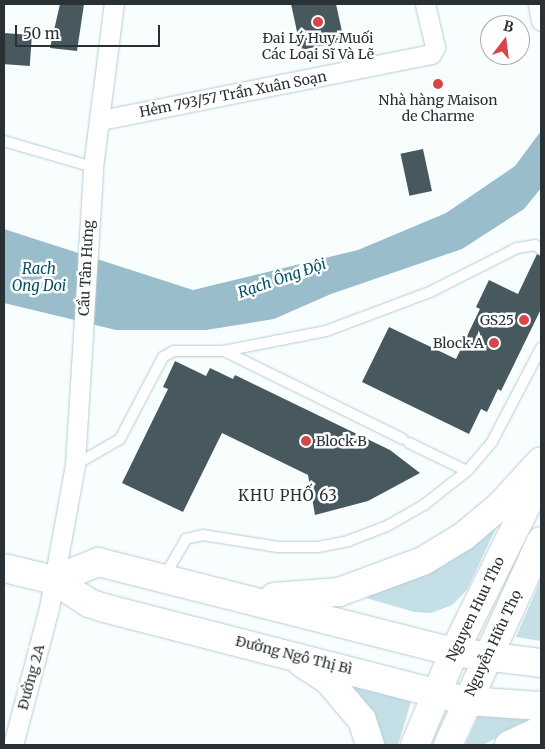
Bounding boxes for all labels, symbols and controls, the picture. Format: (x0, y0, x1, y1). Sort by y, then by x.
scale bar (18, 15, 162, 47)
north arrow (480, 15, 530, 65)
marker: Đại Lý Huy Muối Các Loại Sĩ Và Lẽ (312, 16, 324, 28)
text: B (502, 17, 516, 36)
text: 50 m (23, 24, 60, 43)
place label: Đại Lý Huy Muối Các Loại Sĩ Và Lẽ (262, 30, 374, 62)
street label: Hẻm 793/57 Trần Xuân Soạn (138, 68, 328, 120)
marker: Nhà hàng Maison de Charme (432, 78, 444, 90)
place label: Nhà hàng Maison de Charme (379, 92, 497, 124)
street label: Cầu Tân Hưng (75, 219, 97, 317)
water label: Rạch Ông Đội (236, 255, 328, 301)
water label: Rach Ong Doi (12, 259, 66, 294)
place label: GS25 (480, 312, 514, 328)
marker: GS25 (518, 314, 530, 326)
place label: Block A (433, 335, 484, 351)
marker: Block A (488, 337, 500, 349)
place label: Block B (316, 433, 367, 449)
marker: Block B (300, 435, 312, 447)
district label: KHU PHỐ 63 (237, 487, 339, 505)
street label: Nguyen Huu Tho (442, 554, 508, 664)
street label: Nguyễn Hữu Thọ (461, 587, 525, 699)
street label: Đường Ngô Thị Bì (234, 632, 354, 678)
street label: Đường 2A (14, 642, 48, 712)

